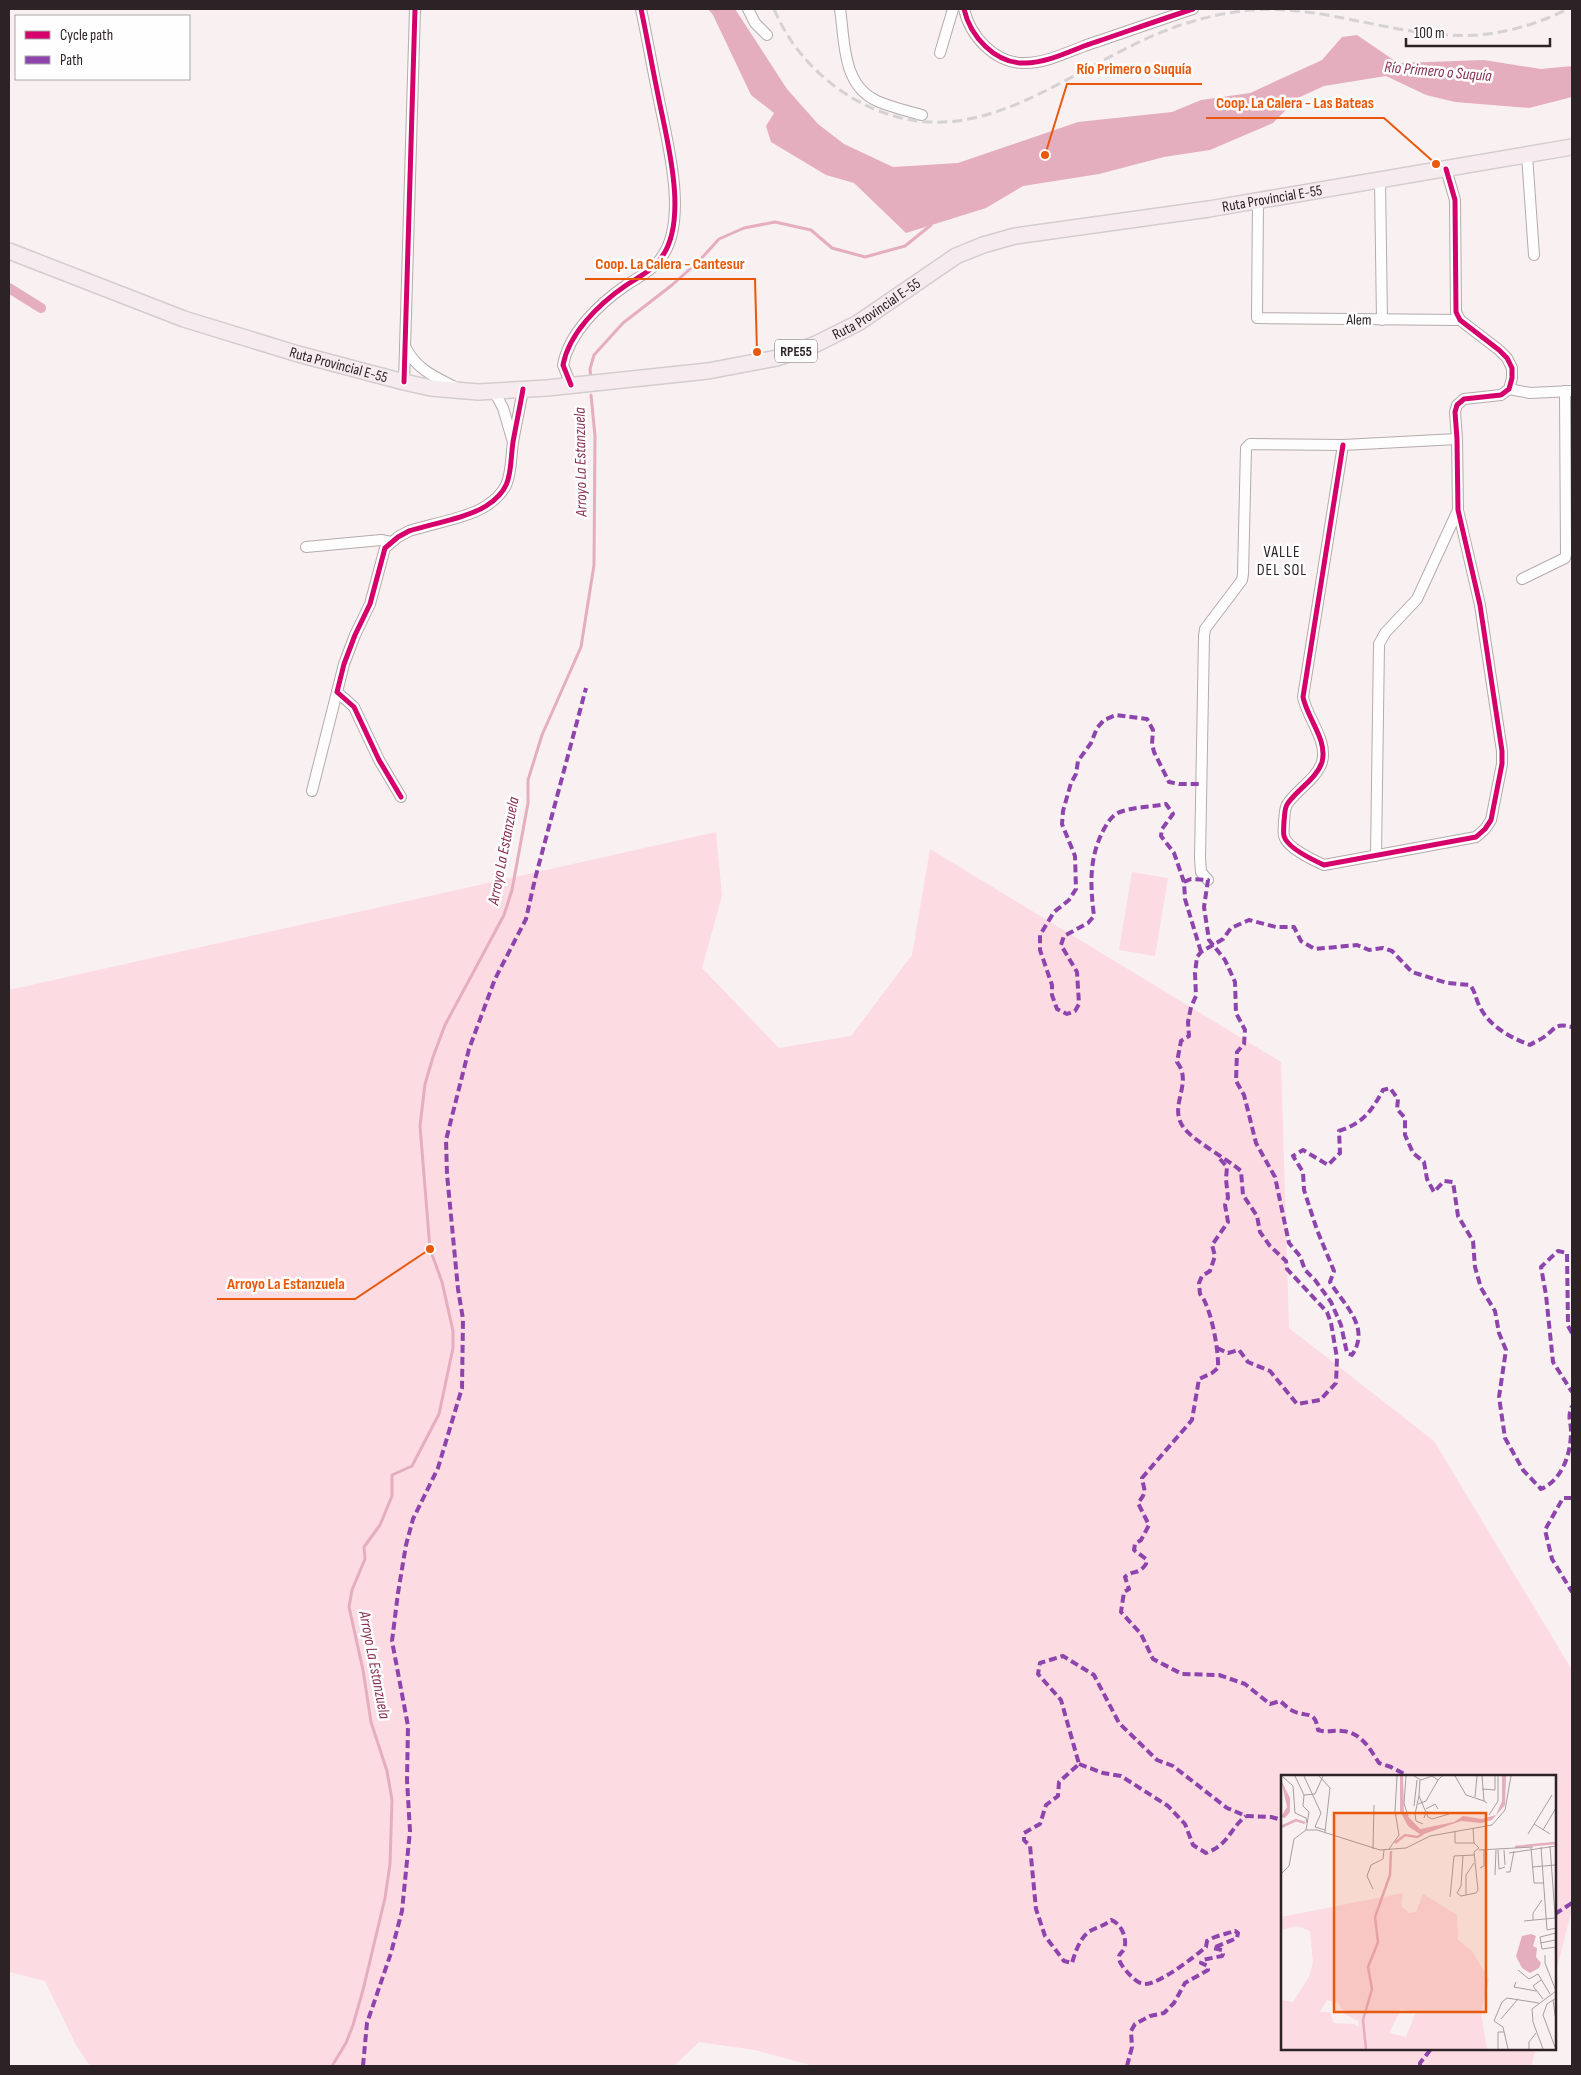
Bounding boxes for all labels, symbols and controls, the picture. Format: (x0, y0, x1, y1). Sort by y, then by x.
legend (15, 15, 190, 80)
scale bar (1406, 15, 1550, 47)
text: 100 m (1414, 24, 1445, 43)
text: Cycle path (60, 26, 113, 45)
text: Path (60, 51, 83, 70)
callout: Río Primero o Suquía (1067, 53, 1202, 84)
water label: Río Primero o Suquía (1384, 58, 1493, 86)
text: Río Primero o Suquía (1076, 60, 1192, 79)
callout: Coop. La Calera - Las Bateas (1206, 87, 1384, 118)
text: Coop. La Calera - Las Bateas (1216, 94, 1374, 113)
street label: Ruta Provincial E-55 (1221, 180, 1323, 216)
callout: Coop. La Calera - Cantesur (585, 248, 755, 279)
text: Coop. La Calera - Cantesur (595, 255, 745, 274)
street label: Ruta Provincial E-55 (829, 274, 924, 344)
street label: Alem (1345, 310, 1372, 330)
road number: RPE55 (775, 340, 817, 362)
street label: Ruta Provincial E-55 (287, 342, 390, 387)
water label: Arroyo La Estanzuela (571, 407, 591, 518)
district label: VALLE DEL SOL (1257, 543, 1307, 580)
water label: Arroyo La Estanzuela (484, 795, 524, 907)
callout: Arroyo La Estanzuela (217, 1268, 355, 1299)
text: Arroyo La Estanzuela (226, 1275, 345, 1294)
water label: Arroyo La Estanzuela (354, 1609, 394, 1721)
inset map (1281, 1775, 1556, 2050)

